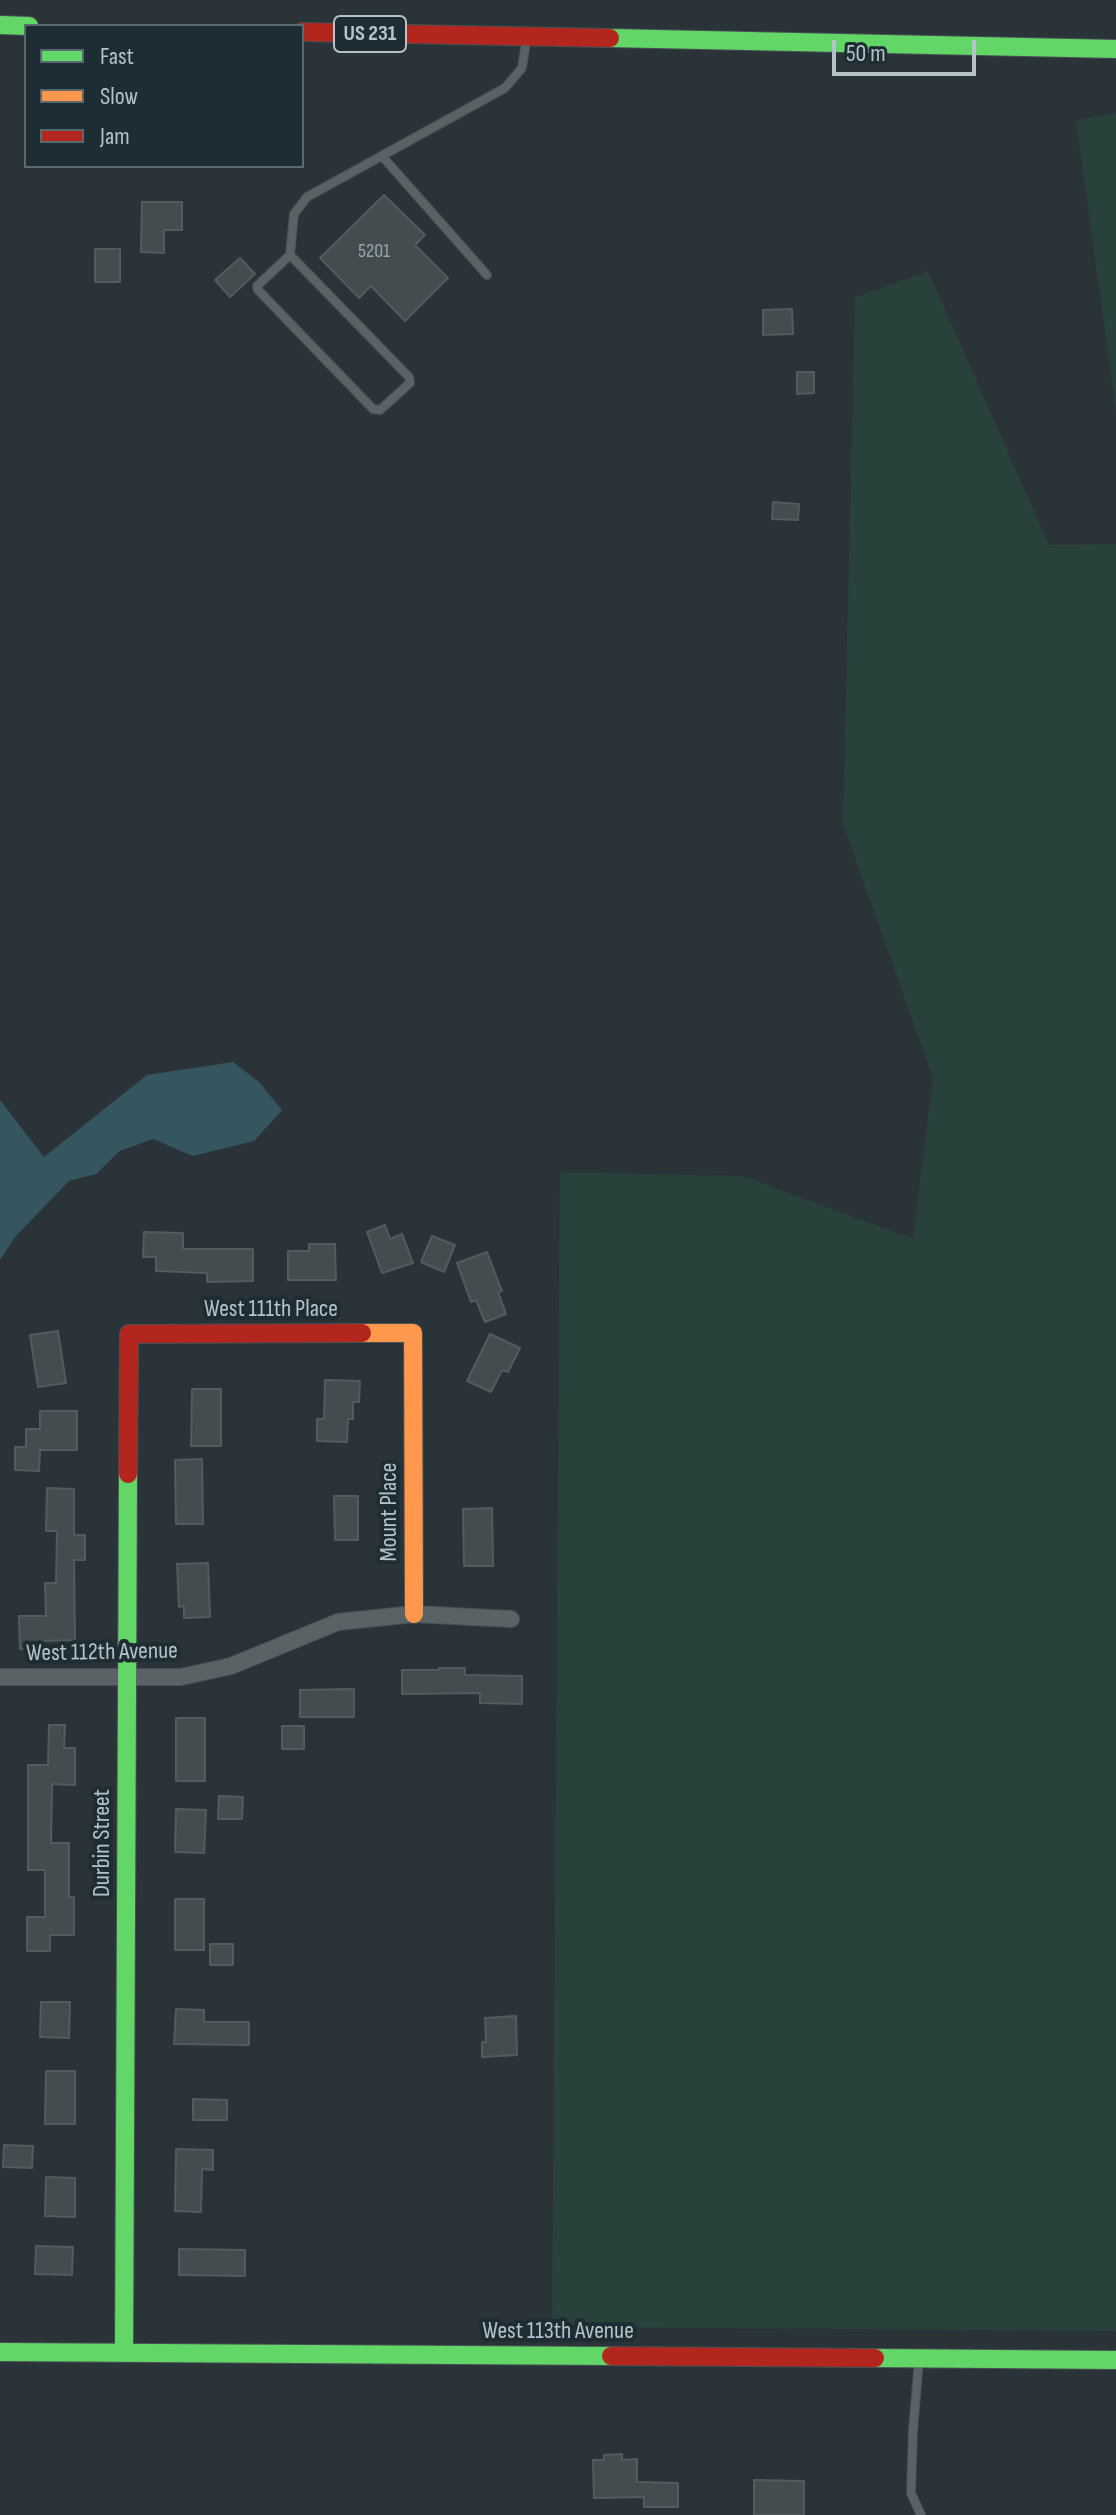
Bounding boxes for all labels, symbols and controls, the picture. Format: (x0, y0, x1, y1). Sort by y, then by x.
road number: US 231 (334, 16, 406, 52)
legend (24, 24, 304, 168)
scale bar (836, 24, 980, 74)
text: 50 m (846, 39, 886, 68)
text: Fast (100, 42, 134, 71)
text: Slow (100, 82, 138, 111)
text: Jam (100, 122, 130, 151)
house number: 5201 (358, 240, 390, 264)
street label: West 111th Place (204, 1296, 338, 1324)
street label: Mount Place (376, 1463, 404, 1561)
street label: West 112th Avenue (26, 1637, 178, 1669)
street label: Durbin Street (89, 1789, 117, 1897)
street label: West 113th Avenue (482, 2318, 634, 2346)

